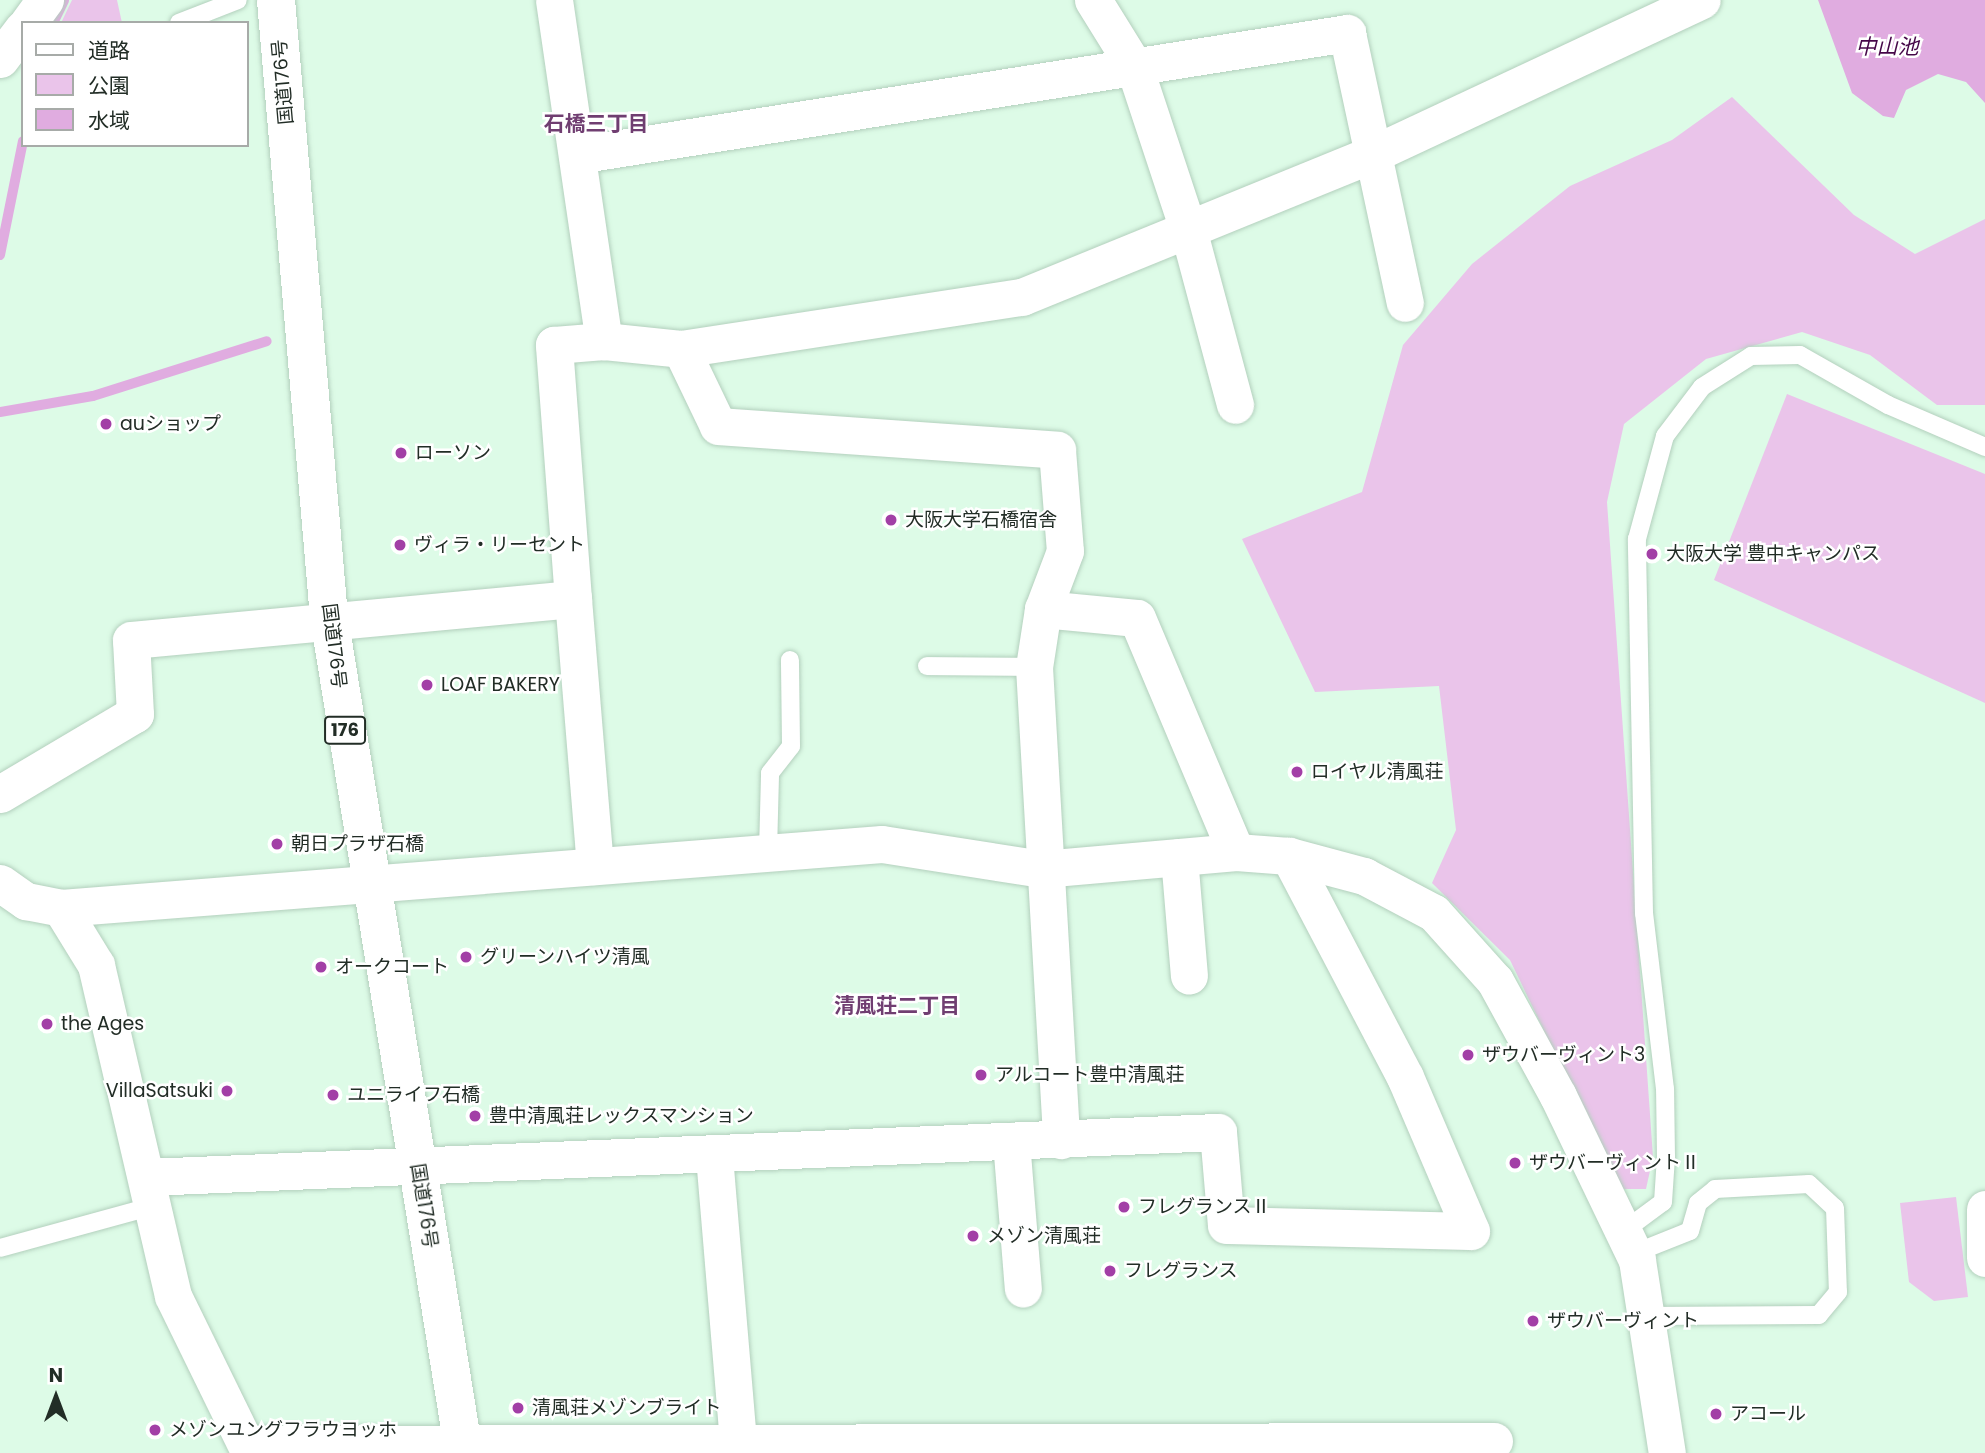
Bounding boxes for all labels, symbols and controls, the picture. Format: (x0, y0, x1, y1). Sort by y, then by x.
legend (21, 21, 248, 147)
water label: 中山池 (1856, 34, 1918, 60)
text: 道路 (88, 36, 130, 65)
street label: 国道176号 (268, 38, 298, 126)
text: 公園 (88, 71, 130, 100)
text: 水域 (88, 106, 130, 135)
district label: 石橋三丁目 (544, 111, 648, 137)
place label: auショップ (120, 413, 221, 435)
marker: auショップ (98, 416, 114, 432)
place label: ローソン (415, 442, 491, 464)
marker: ローソン (393, 445, 409, 461)
place label: 大阪大学石橋宿舎 (905, 509, 1057, 531)
marker: 大阪大学石橋宿舎 (883, 512, 899, 528)
place label: ヴィラ・リーセント (414, 534, 585, 556)
marker: ヴィラ・リーセント (392, 537, 408, 553)
place label: 大阪大学 豊中キャンパス (1666, 543, 1880, 565)
marker: 大阪大学 豊中キャンパス (1644, 546, 1660, 562)
street label: 国道176号 (317, 602, 351, 690)
place label: LOAF BAKERY (441, 674, 560, 696)
marker: LOAF BAKERY (419, 677, 435, 693)
road number: 176 (324, 716, 366, 744)
place label: ロイヤル清風荘 (1311, 761, 1444, 783)
marker: ロイヤル清風荘 (1289, 764, 1305, 780)
place label: 朝日プラザ石橋 (291, 833, 424, 855)
marker: 朝日プラザ石橋 (269, 836, 285, 852)
place label: グリーンハイツ清風 (480, 946, 651, 968)
marker: グリーンハイツ清風 (458, 949, 474, 965)
place label: オークコート (335, 956, 449, 978)
marker: オークコート (313, 959, 329, 975)
district label: 清風荘二丁目 (834, 993, 960, 1019)
place label: the Ages (61, 1013, 144, 1035)
marker: the Ages (39, 1016, 55, 1032)
place label: ザウバーヴィント3 (1482, 1044, 1645, 1066)
marker: ザウバーヴィント3 (1460, 1047, 1476, 1063)
place label: アルコート豊中清風荘 (995, 1064, 1185, 1086)
marker: アルコート豊中清風荘 (973, 1067, 989, 1083)
place label: VillaSatsuki (106, 1080, 213, 1102)
marker: VillaSatsuki (219, 1083, 235, 1099)
place label: ユニライフ石橋 (347, 1084, 480, 1106)
marker: ユニライフ石橋 (325, 1087, 341, 1103)
place label: 豊中清風荘レックスマンション (489, 1105, 755, 1127)
marker: 豊中清風荘レックスマンション (467, 1108, 483, 1124)
place label: ザウバーヴィントⅡ (1529, 1152, 1700, 1174)
marker: ザウバーヴィントⅡ (1507, 1155, 1523, 1171)
street label: 国道176号 (406, 1162, 442, 1250)
place label: フレグランスⅡ (1138, 1196, 1271, 1218)
marker: フレグランスⅡ (1116, 1199, 1132, 1215)
place label: メゾン清風荘 (987, 1225, 1101, 1247)
marker: メゾン清風荘 (965, 1228, 981, 1244)
place label: フレグランス (1124, 1260, 1238, 1282)
marker: フレグランス (1102, 1263, 1118, 1279)
place label: ザウバーヴィント (1547, 1310, 1699, 1332)
marker: ザウバーヴィント (1525, 1313, 1541, 1329)
north arrow (21, 1362, 91, 1432)
text: N (49, 1362, 63, 1389)
place label: 清風荘メゾンブライト (532, 1397, 722, 1419)
marker: 清風荘メゾンブライト (510, 1400, 526, 1416)
place label: アコール (1730, 1403, 1806, 1425)
marker: アコール (1708, 1406, 1724, 1422)
place label: メゾンユングフラウヨッホ (169, 1419, 397, 1441)
marker: メゾンユングフラウヨッホ (147, 1422, 163, 1438)

